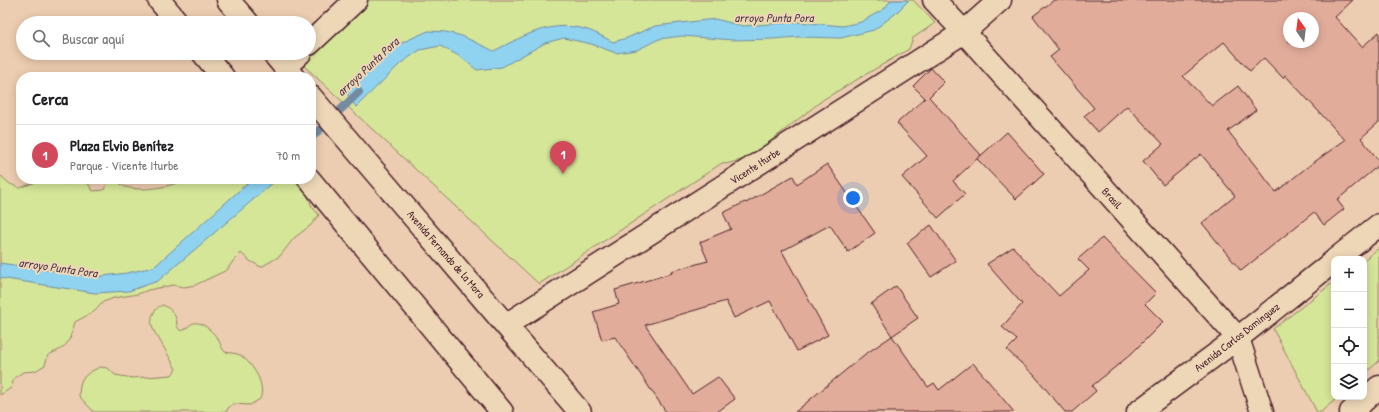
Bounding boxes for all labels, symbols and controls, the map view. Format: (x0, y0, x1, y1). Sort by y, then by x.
water label: arroyo Punta Pora (735, 9, 815, 26)
north arrow (1283, 12, 1319, 48)
search box (16, 16, 316, 60)
icon: search (30, 27, 52, 49)
text: Buscar aquí (62, 28, 125, 49)
water label: arroyo Punta Pora (333, 33, 403, 100)
text: Cerca (32, 87, 68, 110)
text: Plaza Elvio Benítez (70, 135, 174, 156)
pin: 1 (550, 141, 576, 174)
street label: Vicente Iturbe (727, 144, 783, 187)
text: 1 (43, 146, 47, 164)
text: 70 m (276, 146, 300, 164)
text: Parque · Vicente Iturbe (70, 156, 179, 174)
street label: Brasil (1099, 184, 1125, 212)
your location (843, 188, 863, 208)
street label: Avenida Fernando de la Mora (404, 207, 488, 301)
water label: arroyo Punta Pora (18, 254, 100, 282)
map controls (1331, 256, 1367, 400)
button: + (1331, 256, 1367, 292)
button: − (1331, 292, 1367, 328)
street label: Avenida Carlos Dominguez (1192, 299, 1283, 375)
button: locate (1331, 328, 1367, 364)
button: layers (1331, 364, 1367, 400)

